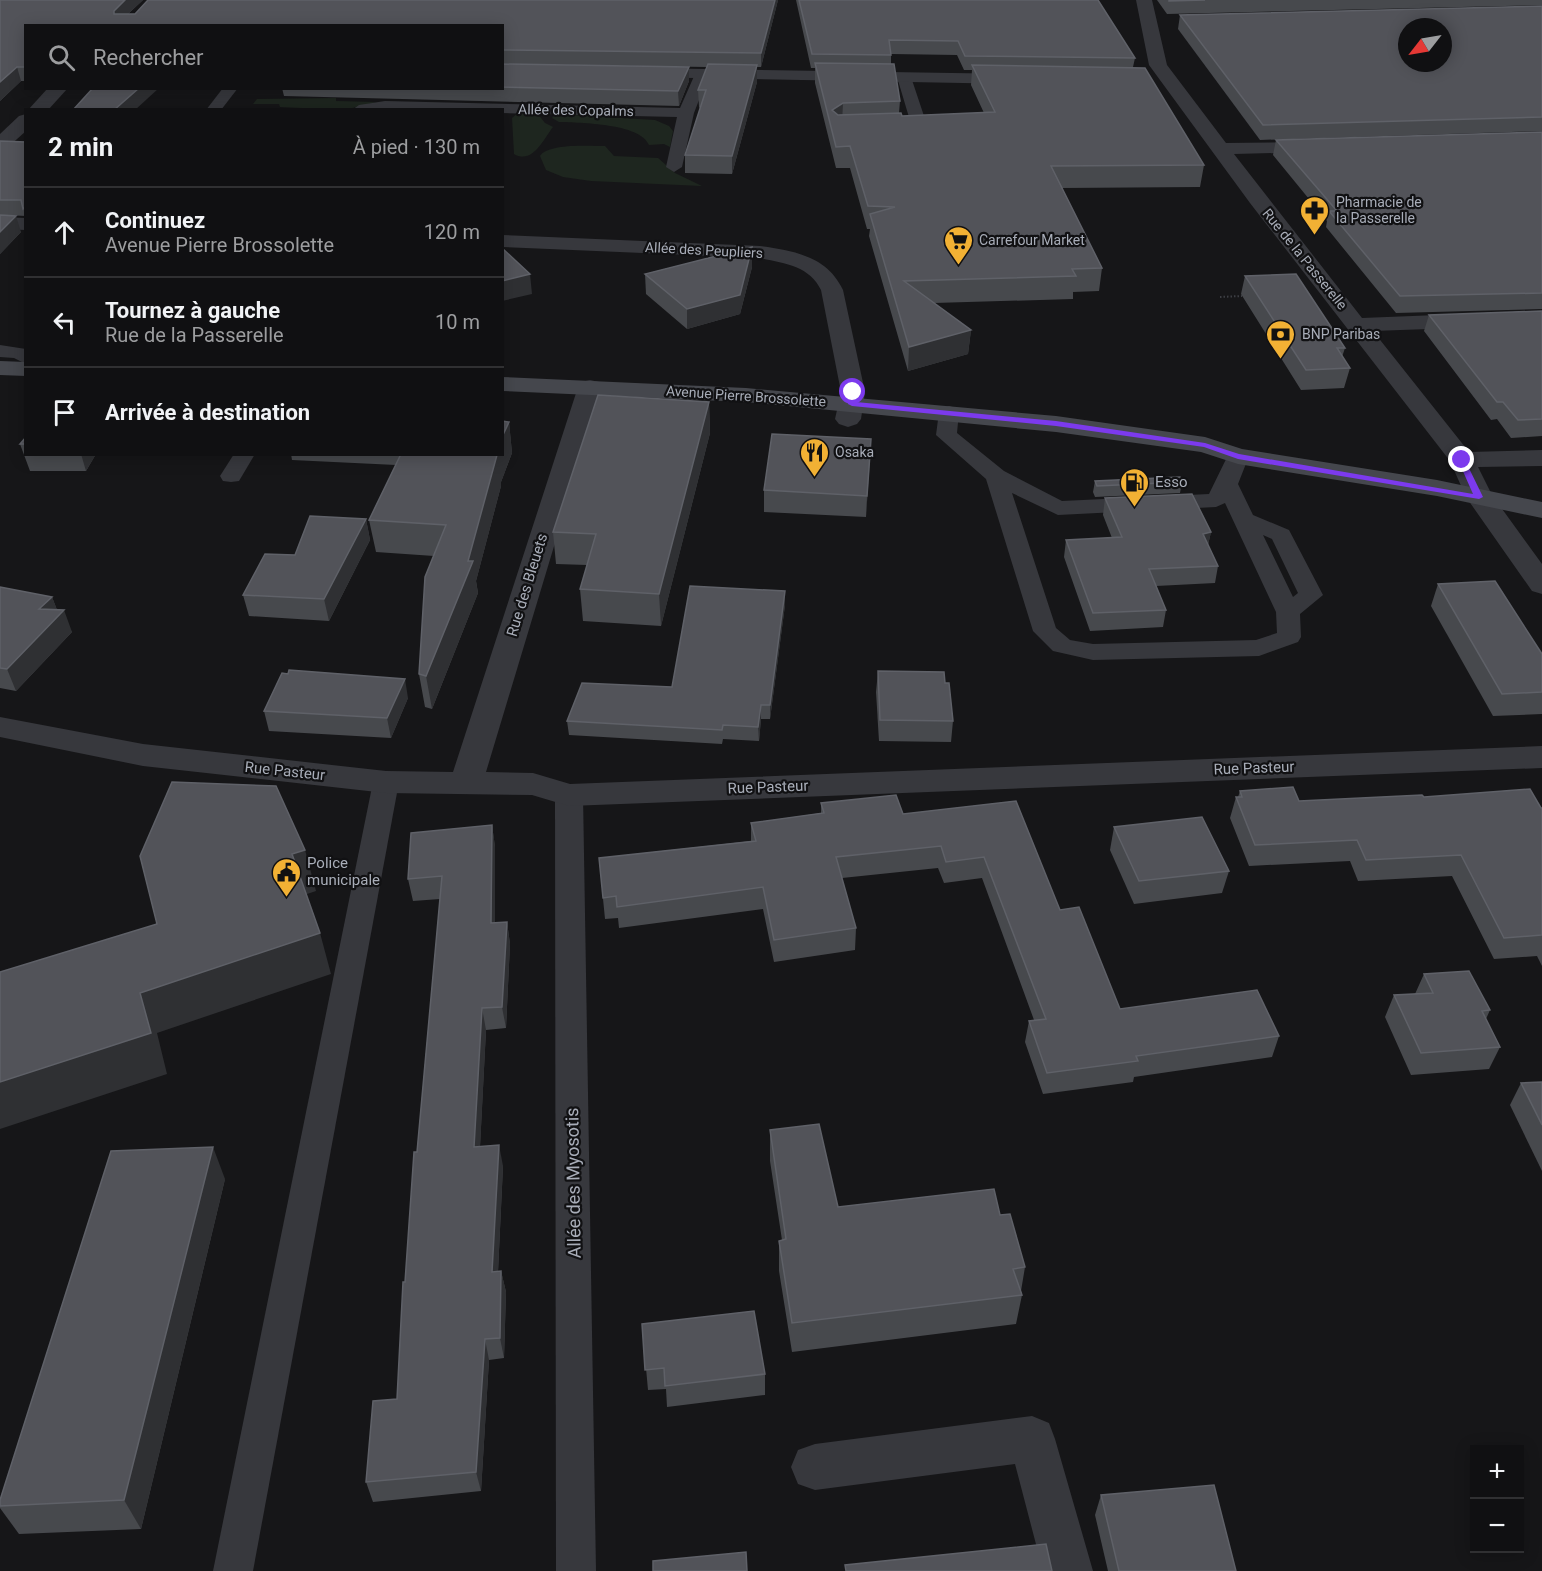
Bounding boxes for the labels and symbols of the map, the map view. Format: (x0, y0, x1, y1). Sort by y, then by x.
north arrow (1398, 18, 1452, 72)
street label: Allée des Copalms (518, 101, 634, 119)
pharmacy icon: Pharmacie de la Passerelle (1299, 194, 1331, 236)
place label: Pharmacie de la Passerelle (1336, 194, 1422, 226)
street label: Rue de la Passerelle (1259, 205, 1351, 313)
supermarket icon: Carrefour Market (942, 224, 974, 266)
place label: Carrefour Market (979, 232, 1085, 248)
street label: Allée des Peupliers (645, 239, 763, 261)
bank icon: BNP Paribas (1265, 318, 1297, 360)
place label: BNP Paribas (1302, 326, 1380, 342)
route start (839, 378, 865, 404)
street label: Avenue Pierre Brossolette (665, 382, 827, 410)
restaurant icon: Osaka (798, 436, 830, 478)
place label: Osaka (835, 444, 874, 460)
route end (1448, 446, 1474, 472)
fuel station icon: Esso (1118, 466, 1150, 508)
place label: Esso (1155, 473, 1188, 491)
street label: Rue des Bleuets (503, 531, 551, 639)
street label: Rue Pasteur (244, 758, 326, 784)
street label: Rue Pasteur (1213, 758, 1295, 778)
street label: Rue Pasteur (727, 777, 809, 797)
place label: Police municipale (307, 854, 380, 889)
public building icon: Police municipale (270, 856, 302, 898)
street label: Allée des Myosotis (561, 1107, 585, 1259)

